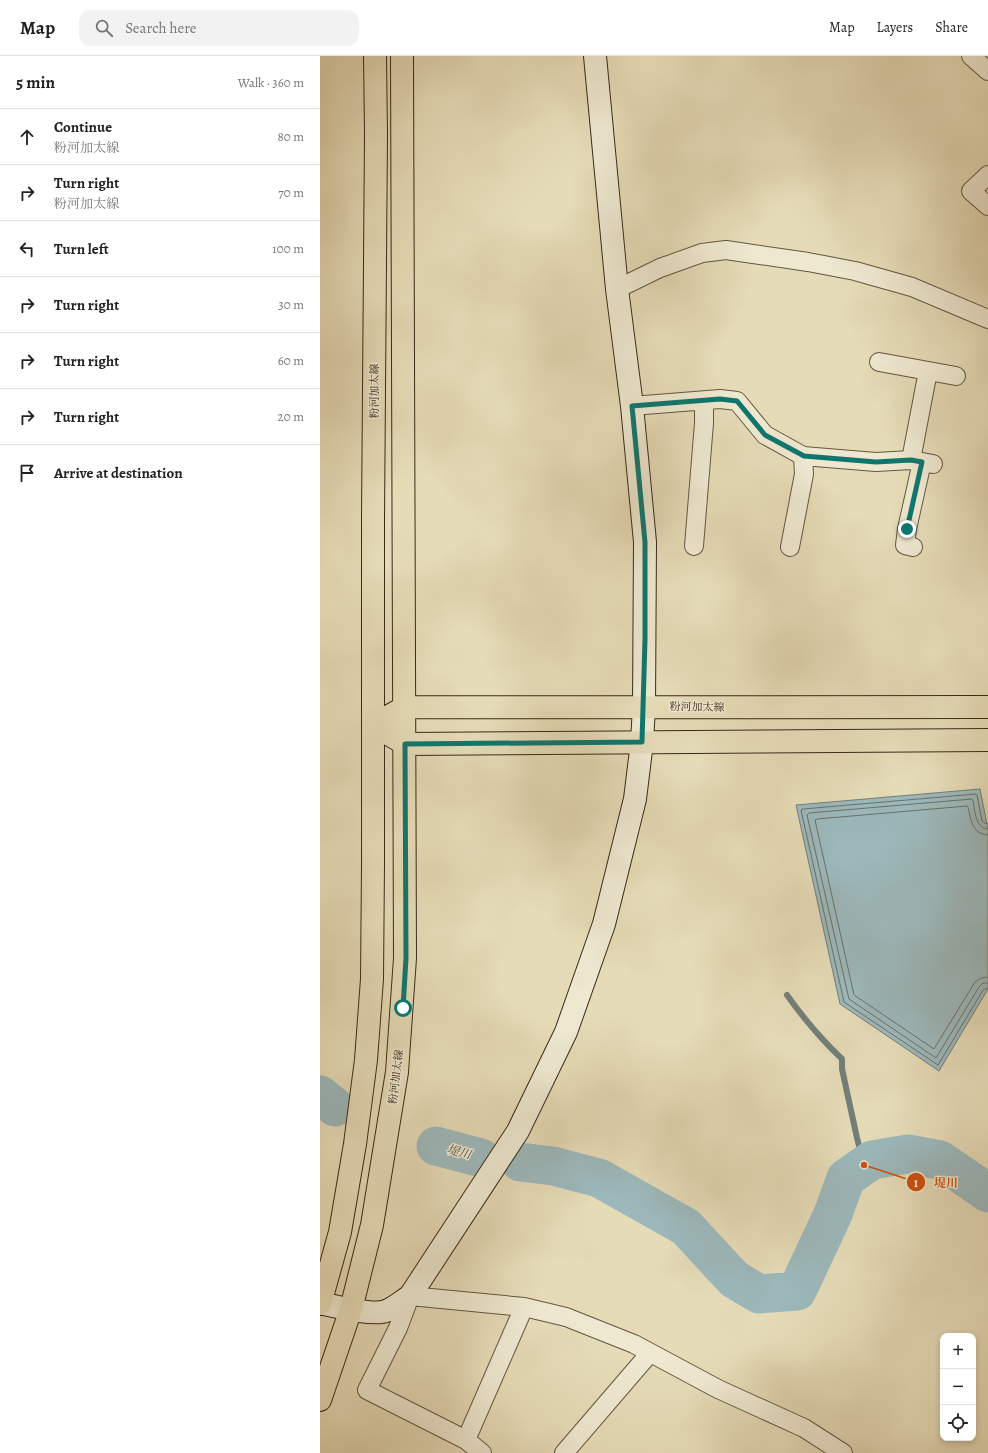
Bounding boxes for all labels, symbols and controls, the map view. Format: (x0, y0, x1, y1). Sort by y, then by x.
search box (79, 10, 359, 46)
text: Map (20, 15, 55, 41)
icon: search (93, 17, 115, 39)
text: Search here (125, 18, 197, 38)
text: Map (829, 18, 855, 37)
text: Layers (877, 18, 913, 37)
text: Share (935, 18, 968, 37)
text: 5 min (16, 71, 55, 94)
text: Walk · 360 m (238, 74, 304, 91)
text: Continue (54, 117, 112, 137)
icon: ahead (16, 126, 38, 148)
text: 80 m (277, 128, 304, 145)
text: 粉河加太線 (54, 139, 119, 156)
text: Turn right (54, 173, 119, 193)
icon: right (16, 182, 38, 204)
text: 70 m (278, 184, 304, 201)
text: 粉河加太線 (54, 195, 119, 212)
icon: left (16, 238, 38, 260)
text: Turn left (54, 239, 109, 259)
text: 100 m (272, 240, 304, 257)
icon: right (16, 294, 38, 316)
text: Turn right (54, 295, 119, 315)
text: 30 m (278, 296, 304, 313)
icon: right (16, 350, 38, 372)
text: Turn right (54, 351, 119, 371)
text: 60 m (278, 352, 304, 369)
street label: 粉河加太線 (367, 364, 382, 419)
icon: right (16, 406, 38, 428)
text: Turn right (54, 407, 119, 427)
text: 20 m (278, 408, 304, 425)
icon: arrive (16, 462, 38, 484)
text: Arrive at destination (54, 463, 183, 483)
route end (898, 520, 916, 538)
street label: 粉河加太線 (669, 699, 725, 715)
route start (394, 999, 412, 1017)
street label: 粉河加太線 (385, 1049, 407, 1105)
water label: 堤川 (445, 1141, 475, 1163)
callout: 堤川 (906, 1170, 966, 1194)
text: 1 (914, 1175, 919, 1191)
text: 堤川 (934, 1175, 958, 1191)
map controls (940, 1333, 976, 1441)
button: + (940, 1333, 976, 1369)
button: − (940, 1369, 976, 1405)
button: locate (940, 1405, 976, 1441)

